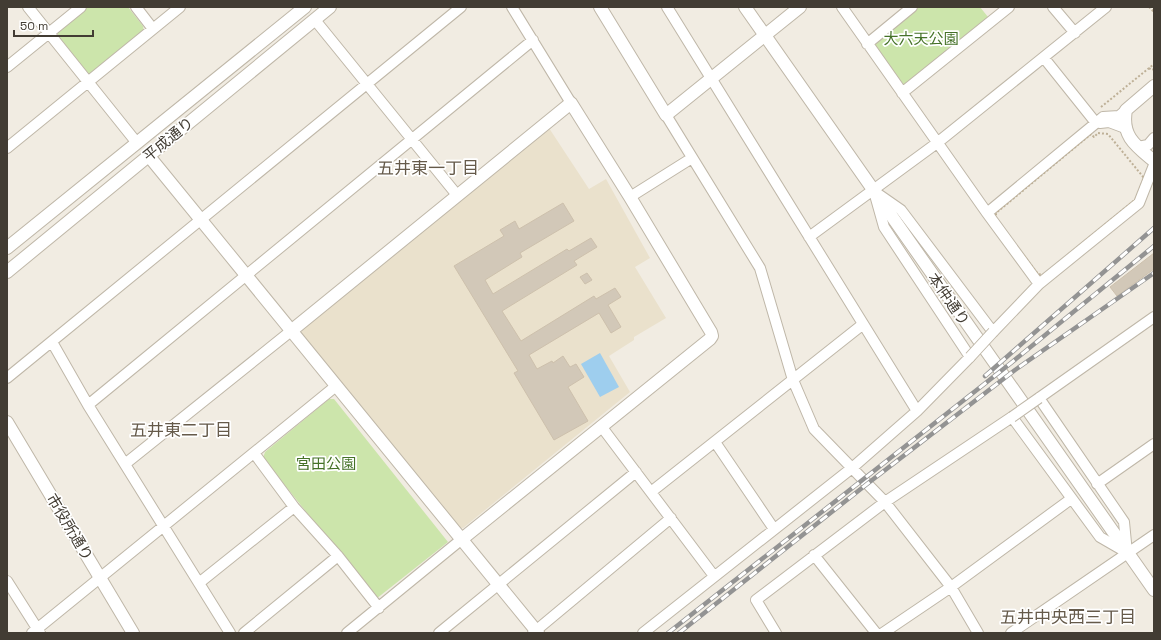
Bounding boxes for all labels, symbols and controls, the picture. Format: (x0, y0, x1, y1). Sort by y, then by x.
scale bar (14, 12, 93, 38)
text: 50 m (20, 18, 48, 34)
park label: 大六天公園 (883, 29, 959, 48)
street label: 平成通り (139, 113, 197, 165)
district label: 五井東一丁目 (377, 157, 479, 179)
street label: 本仲通り (924, 269, 974, 329)
district label: 五井東二丁目 (130, 419, 232, 441)
park label: 宮田公園 (296, 454, 356, 473)
street label: 市役所通り (43, 490, 97, 564)
district label: 五井中央西三丁目 (1000, 606, 1136, 628)

